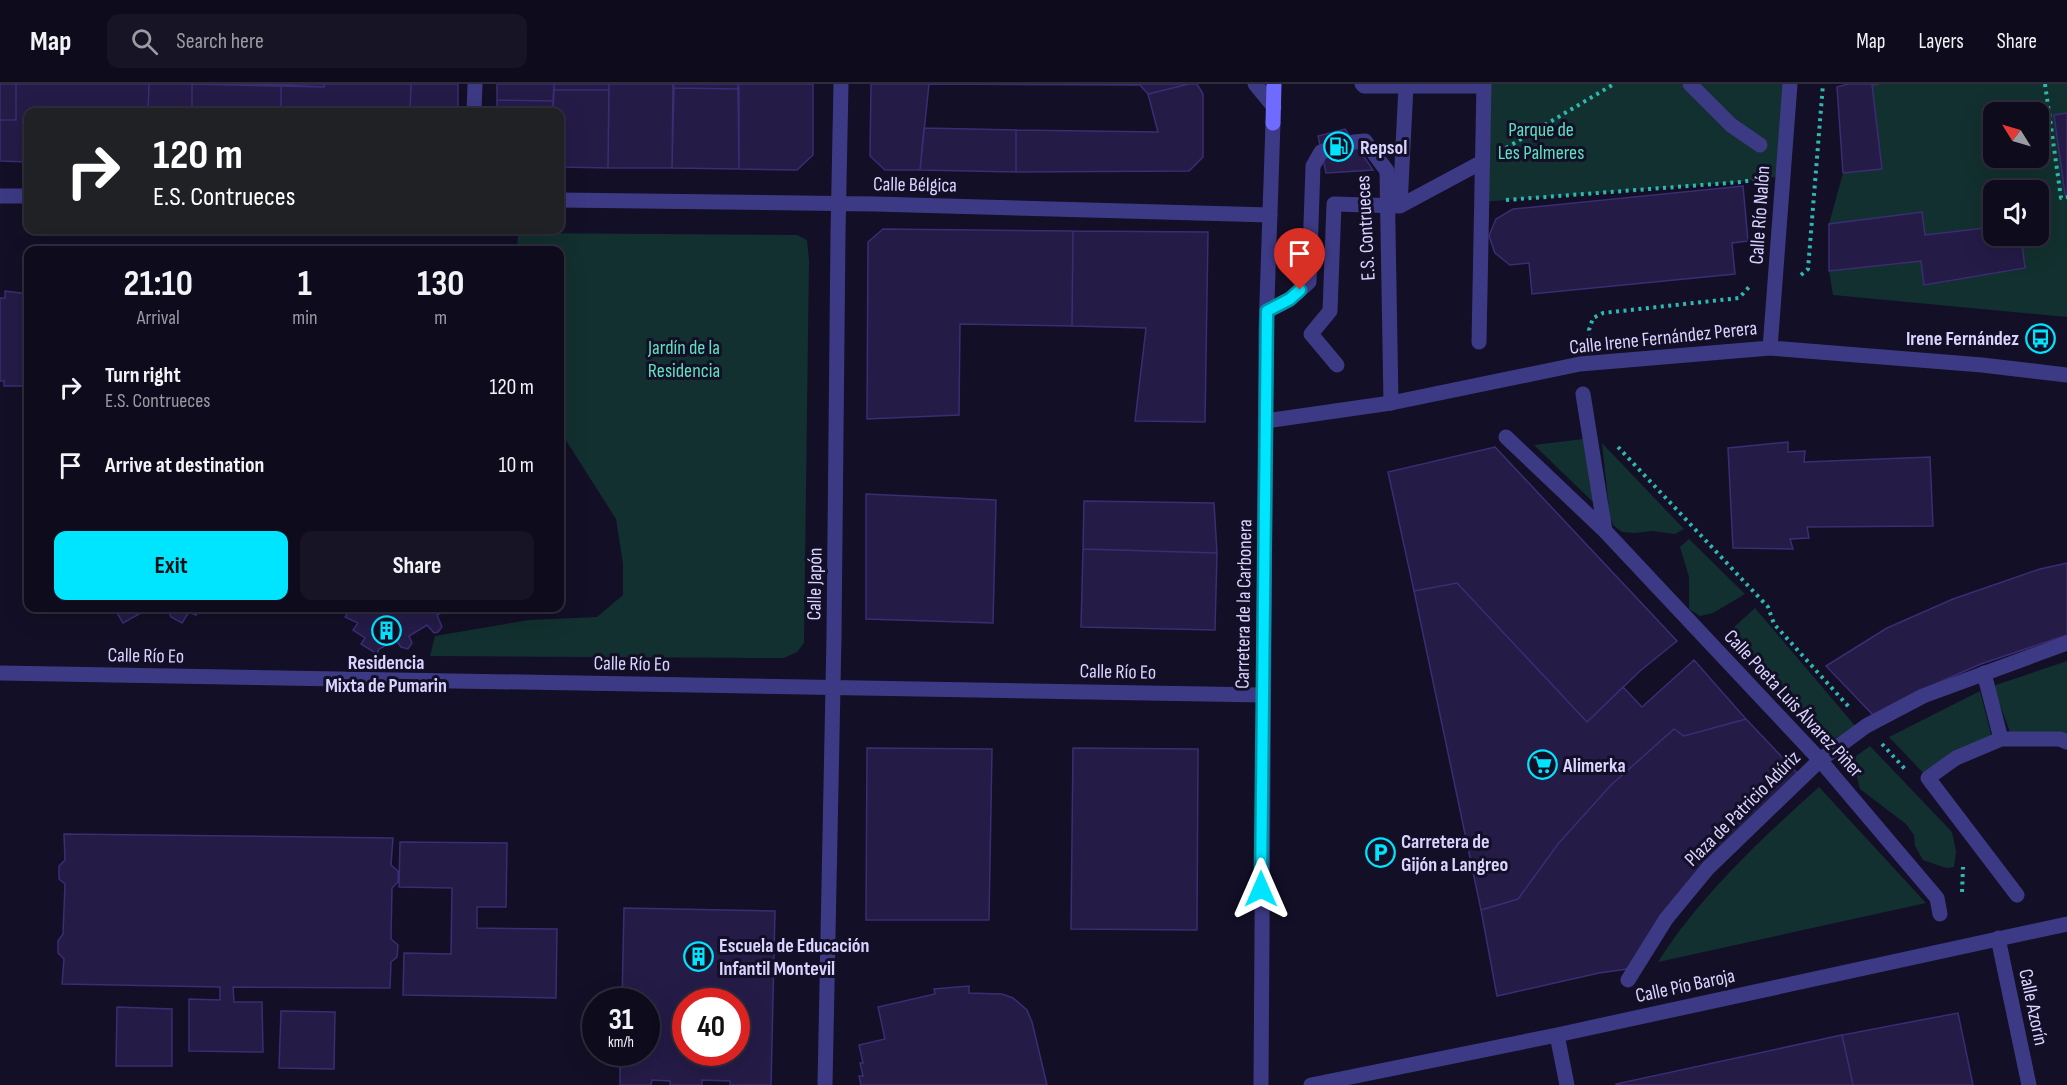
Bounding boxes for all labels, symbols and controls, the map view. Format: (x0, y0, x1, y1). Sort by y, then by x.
search box (107, 14, 527, 68)
text: Map (30, 25, 71, 58)
icon: search (128, 25, 161, 58)
text: Search here (176, 28, 264, 55)
text: Map (1856, 29, 1885, 54)
text: Layers (1918, 29, 1964, 54)
text: Share (1997, 29, 2037, 54)
north arrow (1983, 102, 2049, 168)
map controls (1983, 102, 2049, 246)
park label: Parque de Les Palmeres (1498, 118, 1584, 165)
text: 120 m (153, 130, 243, 181)
fuel station icon: Repsol (1323, 131, 1355, 163)
icon: right (54, 132, 132, 210)
place label: Repsol (1360, 136, 1407, 160)
street label: Calle Río Nalón (1745, 165, 1775, 265)
street label: Calle Bélgica (873, 172, 957, 198)
street label: E.S. Contrueces (1351, 175, 1381, 281)
button: sound (1983, 180, 2049, 246)
text: E.S. Contrueces (153, 181, 295, 213)
pin (1274, 228, 1325, 290)
icon: arrive (1283, 237, 1316, 270)
text: 21:10 (124, 263, 193, 306)
text: 1 (298, 263, 312, 306)
text: 130 (417, 263, 464, 306)
text: Arrival (137, 306, 180, 330)
text: min (292, 306, 317, 330)
text: m (434, 306, 447, 330)
street label: Calle Irene Fernández Perera (1568, 316, 1758, 360)
bus stop icon: Irene Fernández (2024, 322, 2056, 354)
place label: Irene Fernández (1906, 327, 2019, 351)
park label: Jardín de la Residencia (647, 336, 720, 383)
text: Turn right (105, 362, 181, 389)
icon: right (54, 371, 87, 404)
text: 120 m (490, 374, 534, 401)
text: E.S. Contrueces (105, 389, 210, 413)
icon: arrive (54, 449, 87, 482)
text: Arrive at destination (105, 452, 264, 479)
text: 10 m (499, 452, 534, 479)
street label: Carretera de la Carbonera (1231, 519, 1257, 689)
button: Exit (54, 531, 288, 600)
button: Share (300, 531, 534, 600)
street label: Calle Japón (802, 547, 828, 621)
building icon: Residencia Mixta de Pumarin (370, 615, 402, 647)
street label: Calle Poeta Luis Álvarez Piñer (1719, 625, 1868, 783)
street label: Calle Río Eo (107, 643, 184, 669)
place label: Residencia Mixta de Pumarin (325, 651, 447, 698)
street label: Calle Río Eo (593, 651, 670, 677)
street label: Calle Río Eo (1079, 659, 1156, 685)
street label: Plaza de Patricio Adúriz (1680, 746, 1806, 872)
supermarket icon: Alimerka (1526, 749, 1558, 781)
place label: Alimerka (1562, 754, 1626, 778)
place label: Carretera de Gijón a Langreo (1401, 830, 1508, 877)
parking icon: Carretera de Gijón a Langreo (1364, 837, 1396, 869)
position arrow (1229, 857, 1293, 921)
place label: Escuela de Educación Infantil Montevil (719, 934, 869, 981)
building icon: Escuela de Educación Infantil Montevil (682, 940, 714, 972)
street label: Calle Pío Baroja (1633, 964, 1737, 1008)
street label: Calle Azorín (2013, 967, 2053, 1048)
speed limit sign: 40 (672, 988, 750, 1066)
text: 31 (608, 1002, 634, 1038)
text: km/h (608, 1033, 634, 1052)

